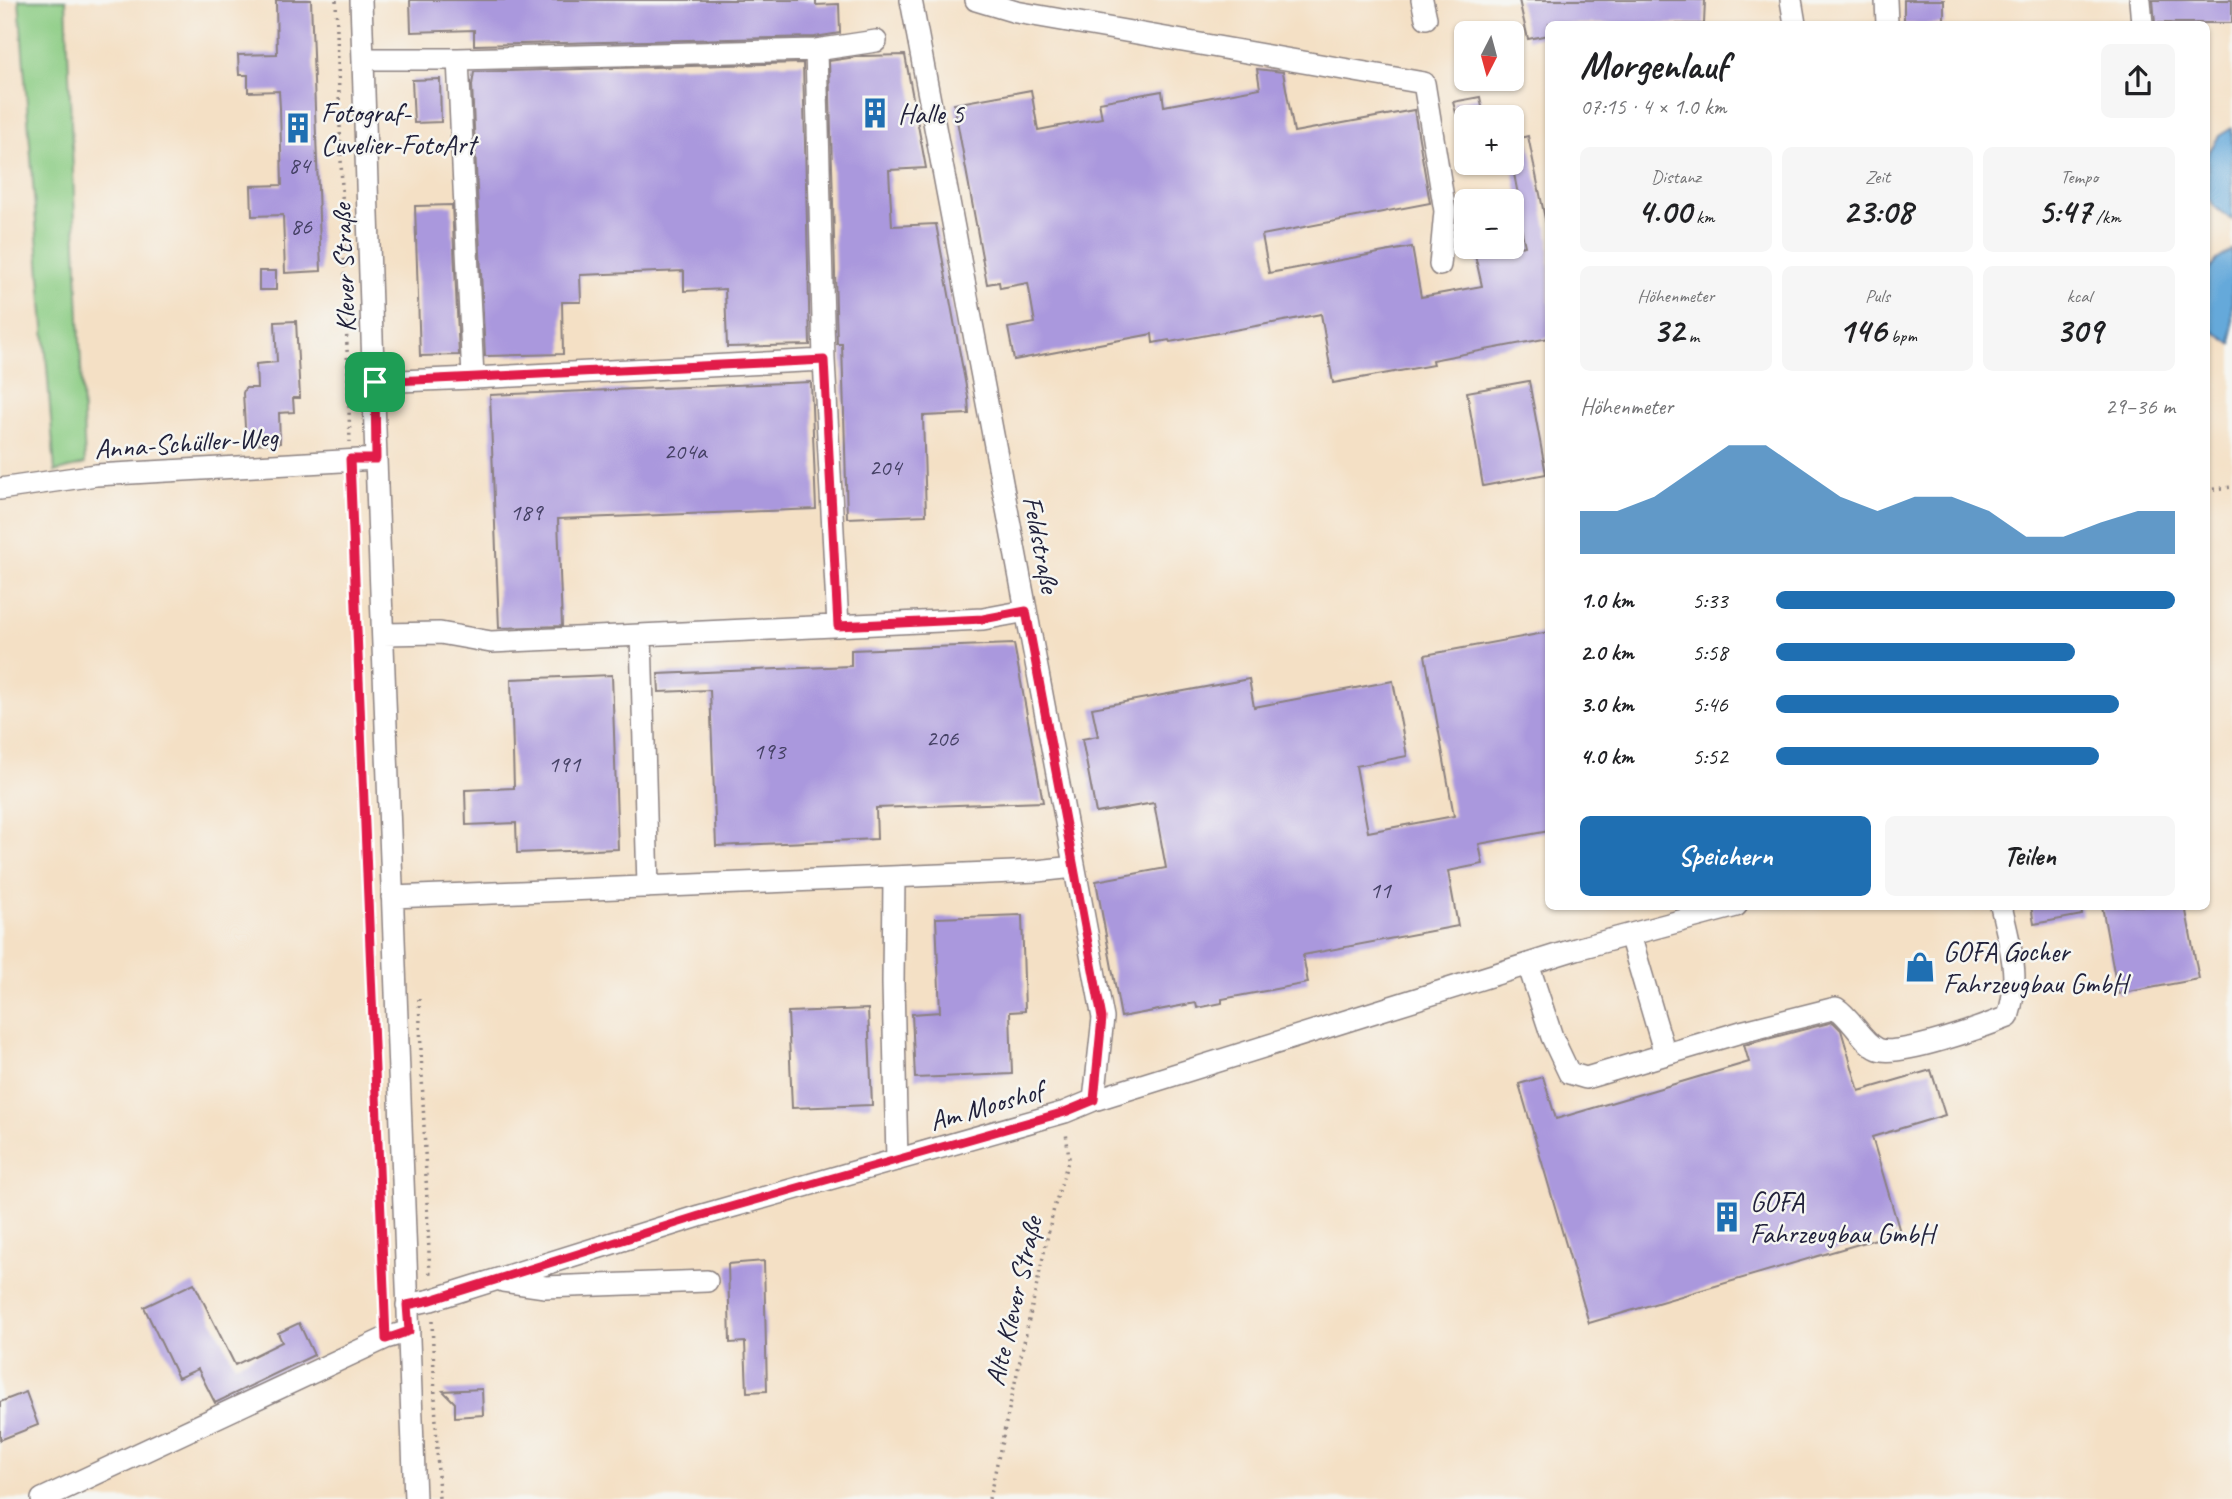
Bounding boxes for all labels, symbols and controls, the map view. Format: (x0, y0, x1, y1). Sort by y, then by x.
north arrow (1454, 21, 1524, 91)
map controls (1454, 21, 1524, 259)
text: Morgenlauf (1580, 42, 1727, 89)
button: share (2101, 44, 2175, 118)
text: 07:15 · 4 × 1.0 km (1580, 92, 1726, 121)
place label: Fotograf- Cuvelier-FotoArt (321, 95, 479, 162)
building icon: Halle 5 (858, 96, 892, 130)
place label: Halle 5 (898, 96, 965, 131)
button: + (1454, 105, 1524, 175)
building icon: Fotograf- Cuvelier-FotoArt (281, 111, 315, 145)
house number: 84 (288, 150, 312, 180)
text: Distanz (1651, 165, 1701, 189)
text: Zeit (1865, 165, 1890, 189)
text: Tempo (2060, 165, 2098, 189)
button: − (1454, 189, 1524, 259)
text: 4.00 (1637, 189, 1691, 234)
text: 23:08 (1843, 189, 1912, 234)
text: 5:47 (2038, 189, 2091, 234)
street label: Klever Straße (324, 201, 363, 333)
text: km (1691, 205, 1715, 229)
text: /km (2091, 205, 2121, 229)
house number: 86 (290, 211, 313, 241)
text: Höhenmeter (1637, 284, 1714, 308)
text: Puls (1865, 284, 1890, 308)
text: kcal (2067, 284, 2092, 308)
text: 32 (1652, 308, 1684, 353)
text: 146 (1838, 308, 1886, 353)
text: 309 (2056, 308, 2103, 353)
text: m (1684, 324, 1699, 348)
text: bpm (1886, 324, 1917, 348)
pin (345, 352, 405, 412)
icon: arrive (356, 363, 394, 401)
text: Höhenmeter (1580, 392, 1673, 421)
text: 29–36 m (2105, 392, 2175, 421)
street label: Anna-Schüller-Weg (93, 419, 280, 466)
house number: 204a (664, 436, 708, 466)
house number: 204 (869, 452, 903, 482)
street label: Feldstraße (1015, 493, 1068, 597)
house number: 189 (510, 497, 544, 527)
text: 1.0 km (1580, 586, 1634, 615)
text: 5:33 (1692, 586, 1728, 615)
text: 2.0 km (1580, 638, 1634, 667)
text: 5:58 (1692, 638, 1728, 667)
text: 3.0 km (1580, 690, 1634, 719)
text: 5:46 (1692, 690, 1728, 719)
house number: 206 (926, 723, 959, 753)
house number: 193 (753, 736, 787, 766)
text: 4.0 km (1580, 742, 1634, 771)
text: 5:52 (1692, 742, 1728, 771)
house number: 191 (548, 749, 581, 779)
button: Speichern (1580, 816, 1871, 896)
button: Teilen (1885, 816, 2175, 896)
house number: 11 (1369, 875, 1392, 905)
place label: GOFA Gocher Fahrzeugbau GmbH (1943, 934, 2131, 1001)
shop icon: GOFA Gocher Fahrzeugbau GmbH (1903, 950, 1937, 984)
street label: Am Mooshof (925, 1071, 1053, 1138)
place label: GOFA Fahrzeugbau GmbH (1750, 1184, 1938, 1251)
building icon: GOFA Fahrzeugbau GmbH (1710, 1200, 1744, 1234)
street label: Alte Klever Straße (977, 1211, 1050, 1389)

